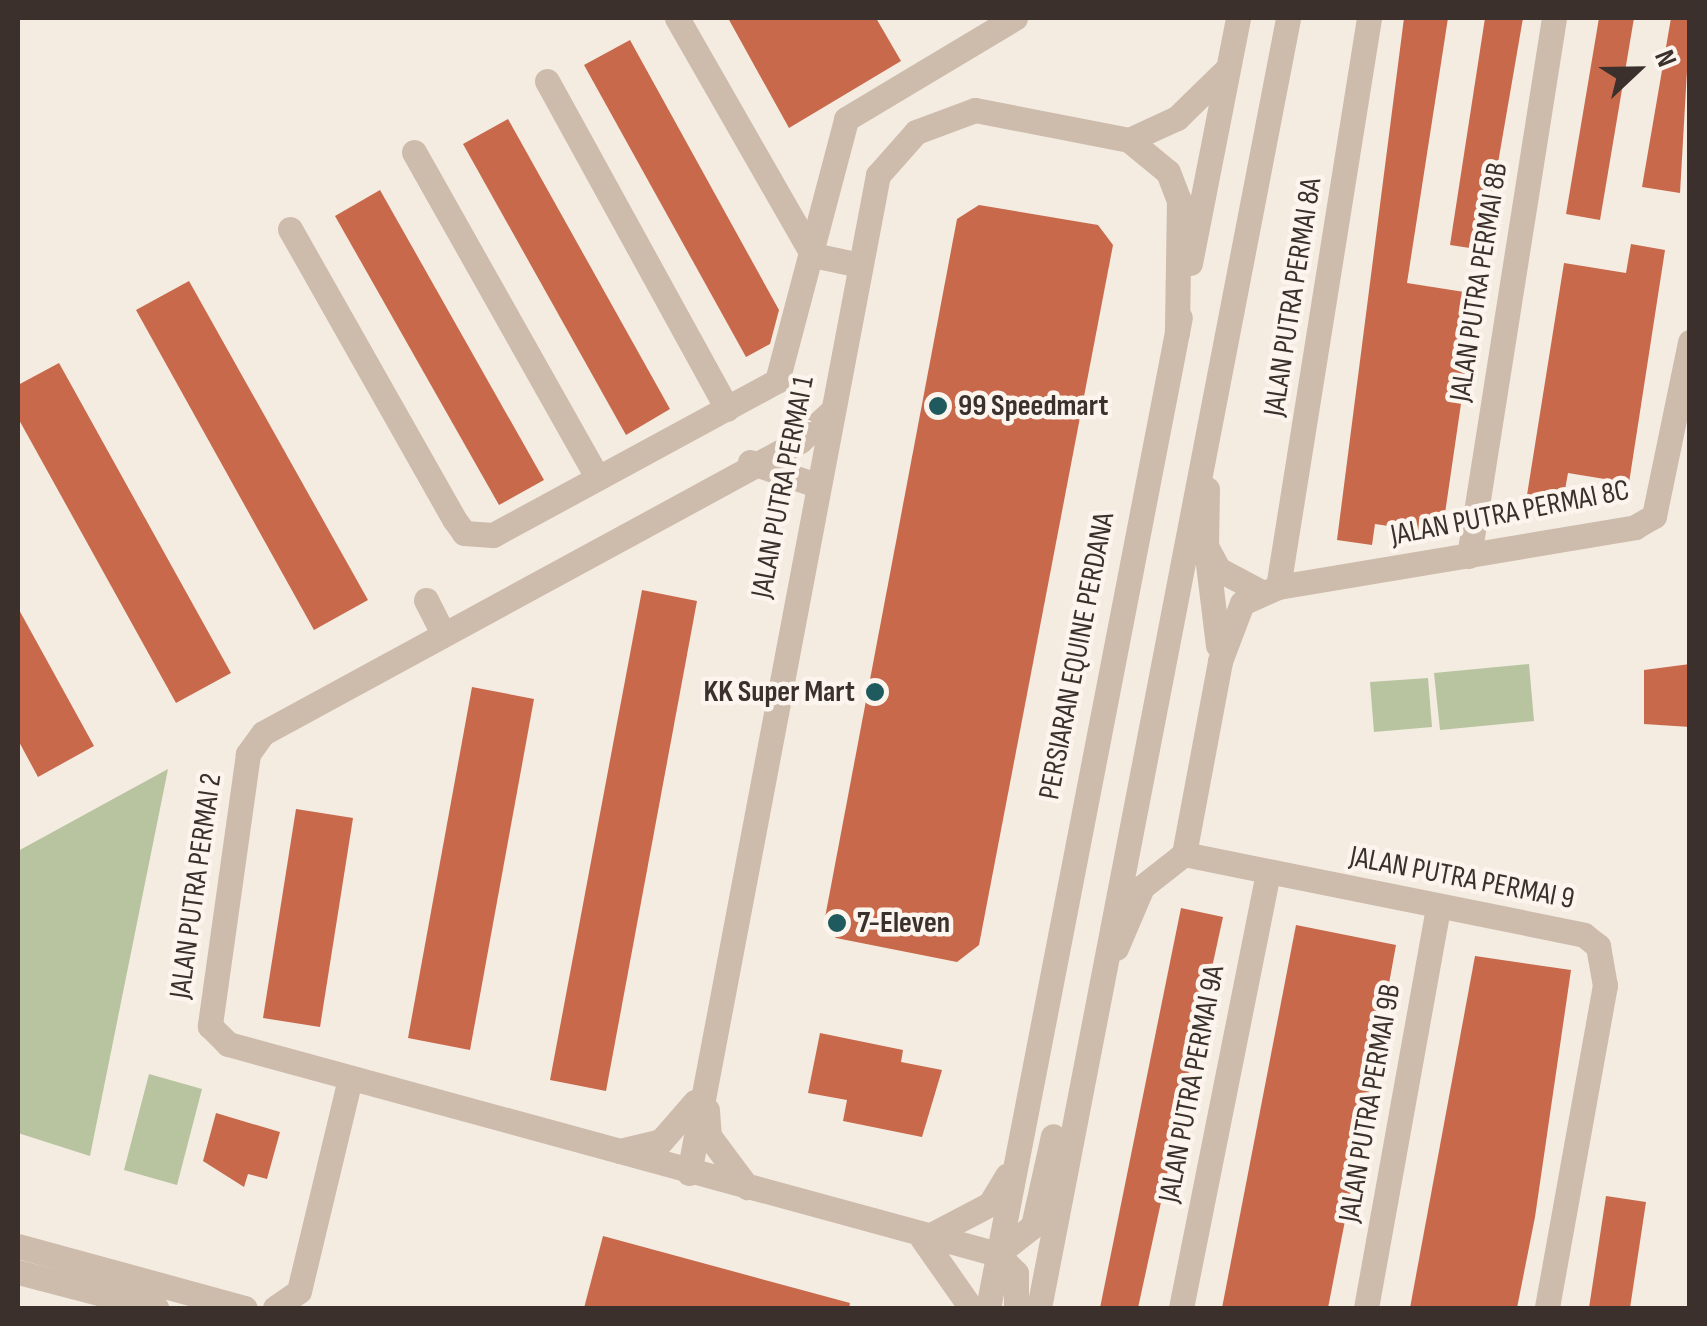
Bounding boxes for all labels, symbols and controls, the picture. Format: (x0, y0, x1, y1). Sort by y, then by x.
north arrow (1587, 20, 1687, 120)
text: N (1647, 45, 1683, 72)
street label: JALAN PUTRA PERMAI 8B (1442, 160, 1516, 404)
street label: JALAN PUTRA PERMAI 8A (1256, 175, 1330, 419)
street label: JALAN PUTRA PERMAI 1 (744, 373, 822, 601)
place label: 99 Speedmart (958, 388, 1108, 424)
marker: 99 Speedmart (927, 395, 949, 417)
street label: JALAN PUTRA PERMAI 8C (1388, 472, 1632, 554)
street label: PERSIARAN EQUINE PERDANA (1032, 509, 1122, 803)
place label: KK Super Mart (704, 674, 855, 710)
marker: KK Super Mart (864, 681, 886, 703)
street label: JALAN PUTRA PERMAI 2 (162, 771, 230, 1001)
street label: JALAN PUTRA PERMAI 9 (1347, 839, 1577, 917)
place label: 7-Eleven (857, 905, 950, 941)
marker: 7-Eleven (826, 912, 848, 934)
street label: JALAN PUTRA PERMAI 9A (1151, 962, 1233, 1206)
street label: JALAN PUTRA PERMAI 9B (1331, 981, 1409, 1225)

